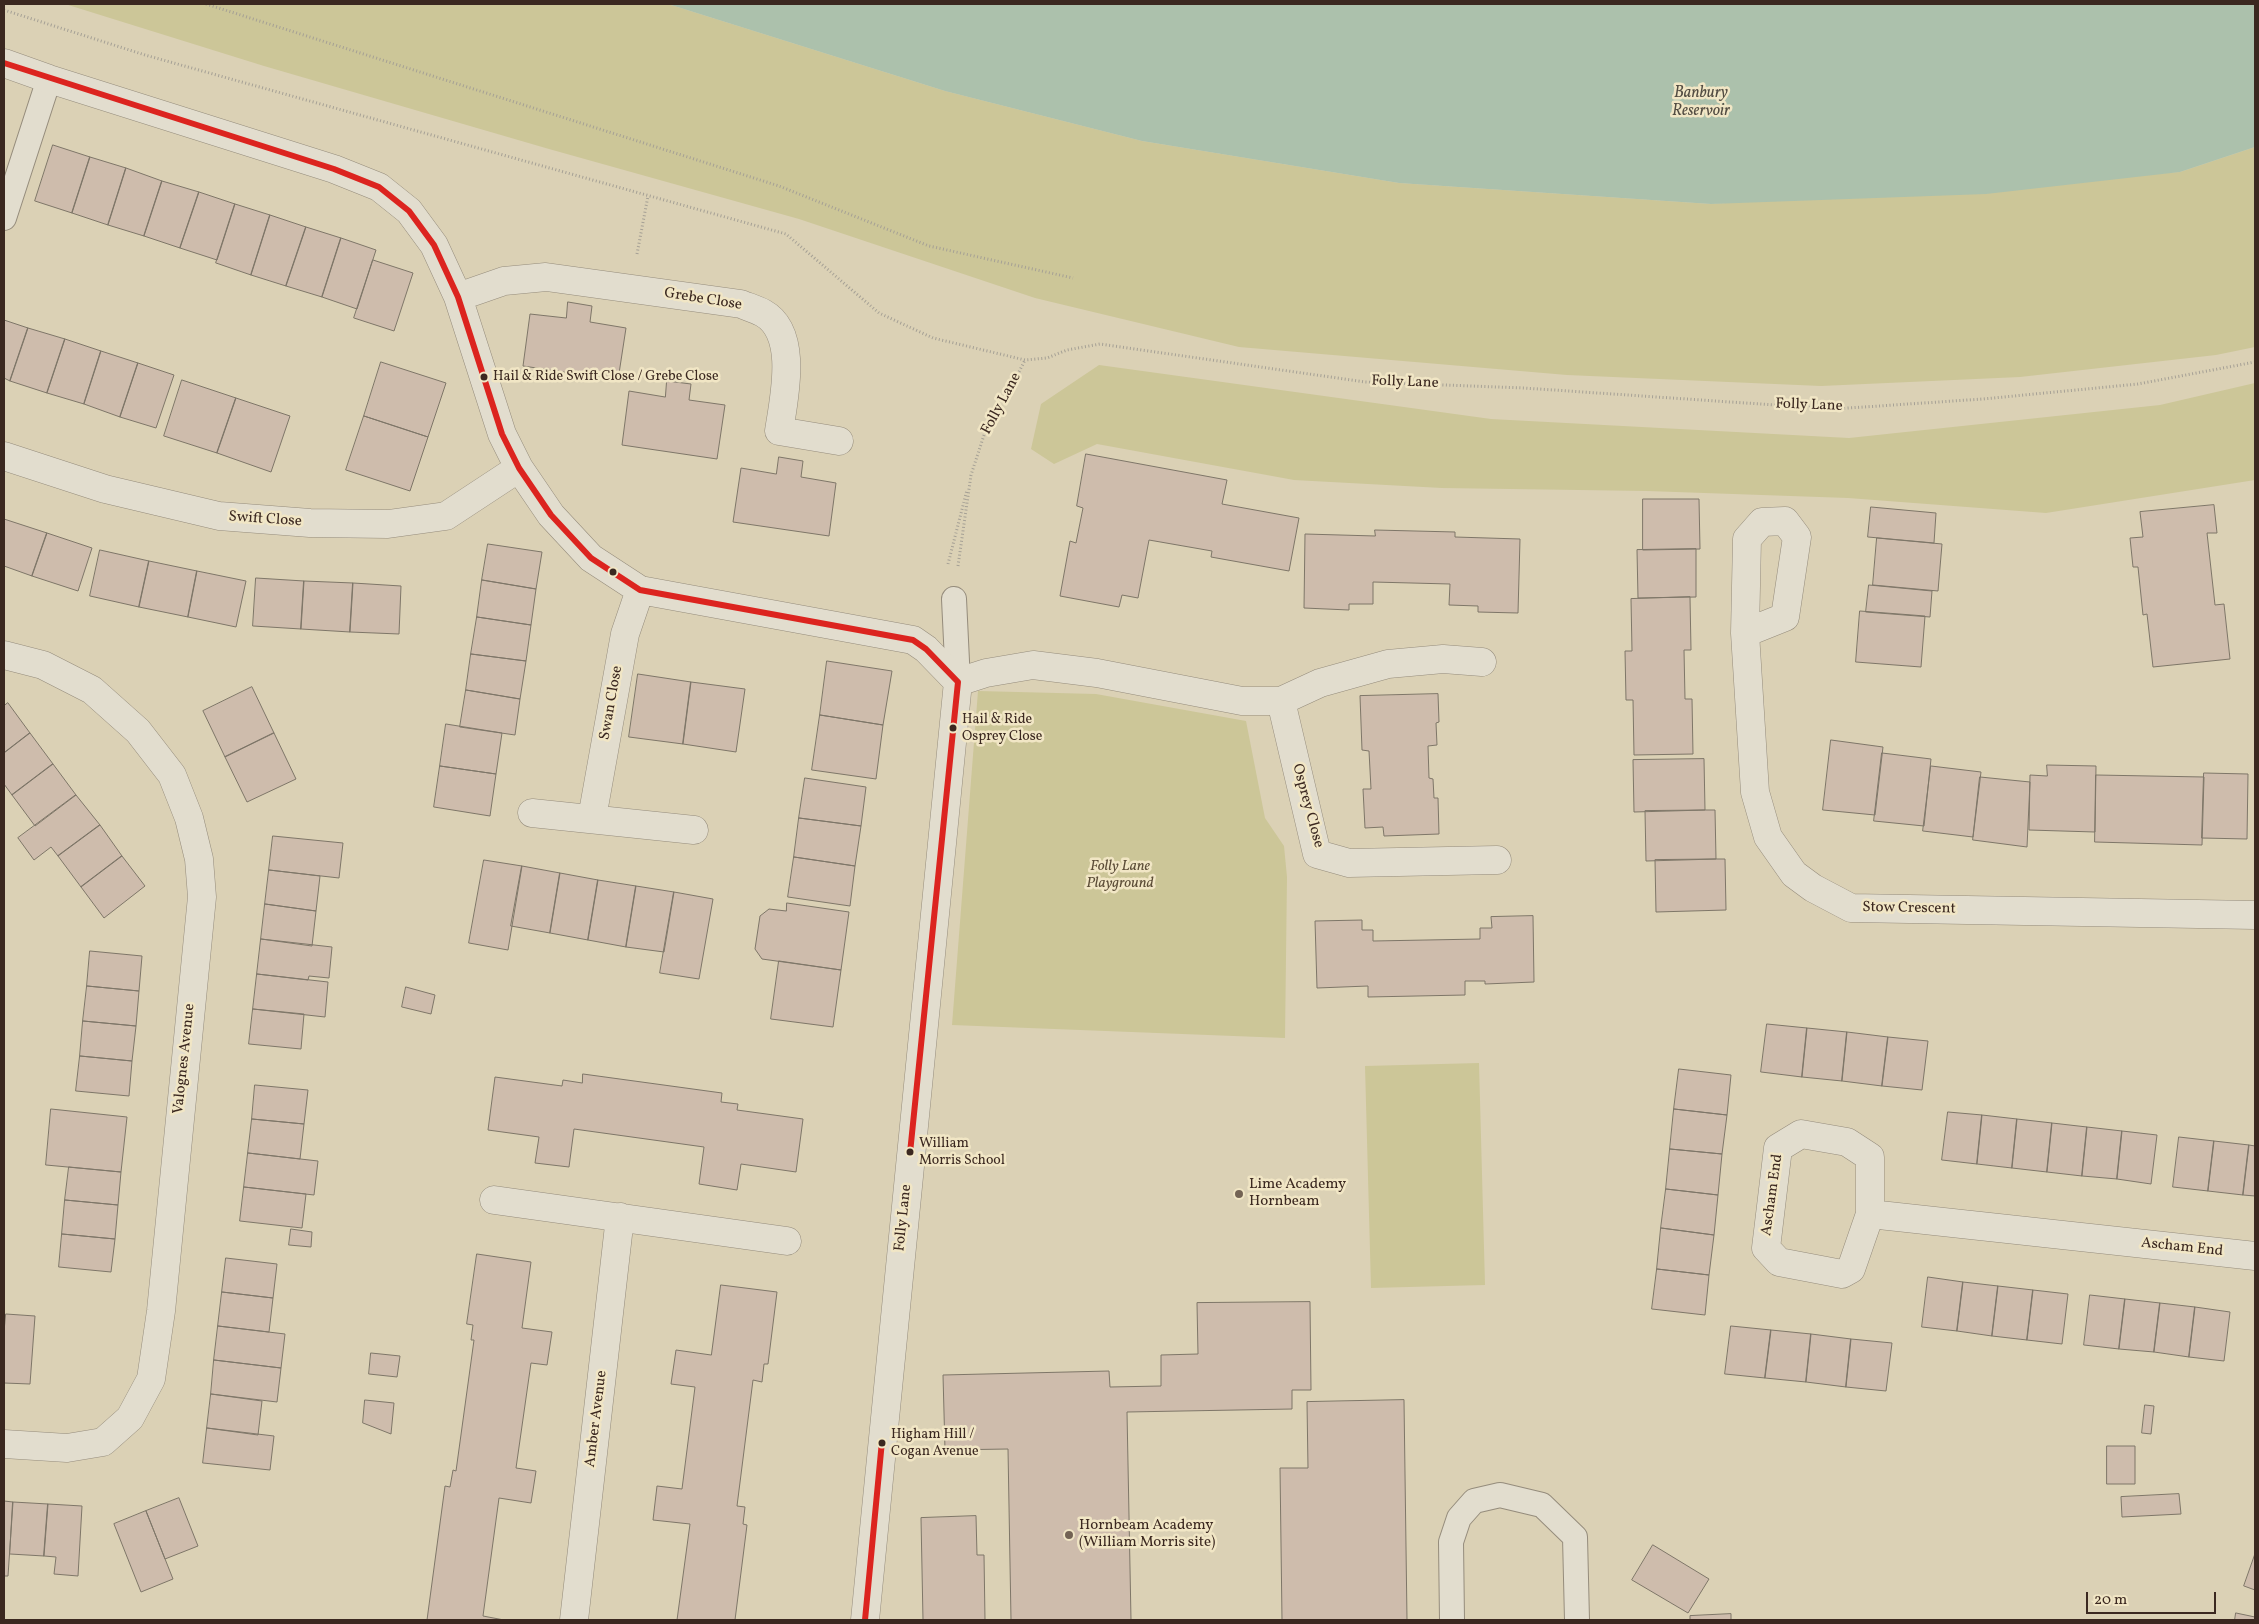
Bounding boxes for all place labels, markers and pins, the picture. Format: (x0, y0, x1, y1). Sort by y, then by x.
place label: Hail & Ride Swift Close / Grebe Close (493, 369, 719, 385)
marker: Hail & Ride Swift Close / Grebe Close (479, 372, 489, 382)
unlabelled marker (608, 567, 618, 577)
place label: Hail & Ride Osprey Close (962, 712, 1042, 744)
marker: Hail & Ride Osprey Close (948, 723, 958, 733)
place label: William Morris School (919, 1136, 1005, 1168)
marker: William Morris School (905, 1147, 915, 1157)
place label: Lime Academy Hornbeam (1249, 1176, 1346, 1211)
marker: Lime Academy Hornbeam (1233, 1188, 1245, 1200)
place label: Higham Hill / Cogan Avenue (891, 1427, 979, 1460)
marker: Higham Hill / Cogan Avenue (877, 1438, 887, 1448)
place label: Hornbeam Academy (William Morris site) (1079, 1517, 1215, 1552)
marker: Hornbeam Academy (William Morris site) (1063, 1529, 1075, 1541)

